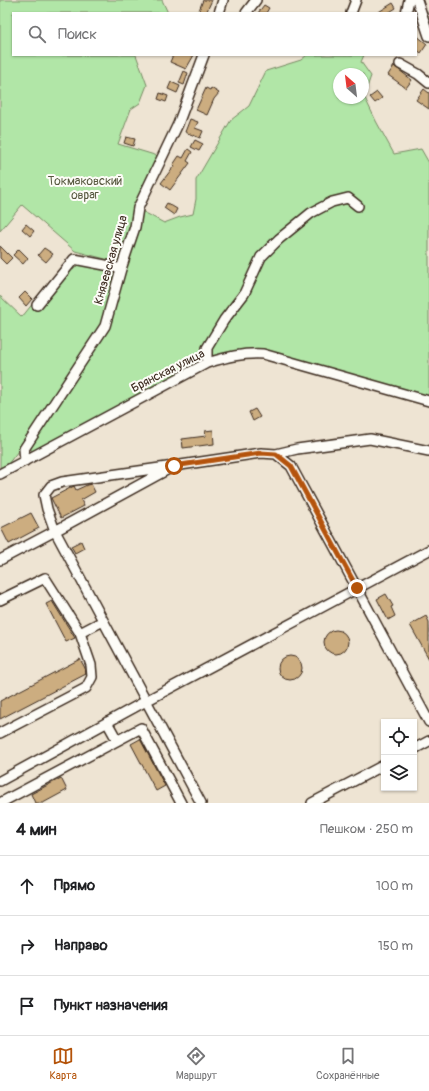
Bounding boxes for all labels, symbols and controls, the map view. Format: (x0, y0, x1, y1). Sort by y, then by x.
search box (12, 12, 417, 56)
icon: search (26, 23, 48, 45)
text: Поиск (58, 25, 97, 44)
north arrow (333, 68, 369, 104)
park label: Токмаковский овраг (48, 174, 123, 203)
street label: Князевская улица (91, 213, 131, 306)
street label: Брянская улица (129, 346, 208, 396)
route start (165, 457, 183, 475)
route end (348, 579, 366, 597)
map controls (381, 719, 417, 791)
button: locate (381, 719, 417, 755)
button: layers (381, 755, 417, 791)
text: 4 мин (16, 819, 57, 840)
text: Пешком · 250 m (320, 821, 413, 837)
icon: ahead (16, 875, 38, 897)
text: Прямо (54, 876, 95, 895)
text: 100 m (376, 878, 413, 894)
icon: right (16, 935, 38, 957)
text: Направо (54, 936, 108, 955)
text: 150 m (378, 938, 413, 954)
icon: arrive (16, 995, 38, 1017)
text: Пункт назначения (54, 996, 168, 1015)
tab: Карта (49, 1045, 77, 1082)
tab: Маршрут (176, 1045, 217, 1082)
tab: Сохранённые (316, 1045, 380, 1082)

